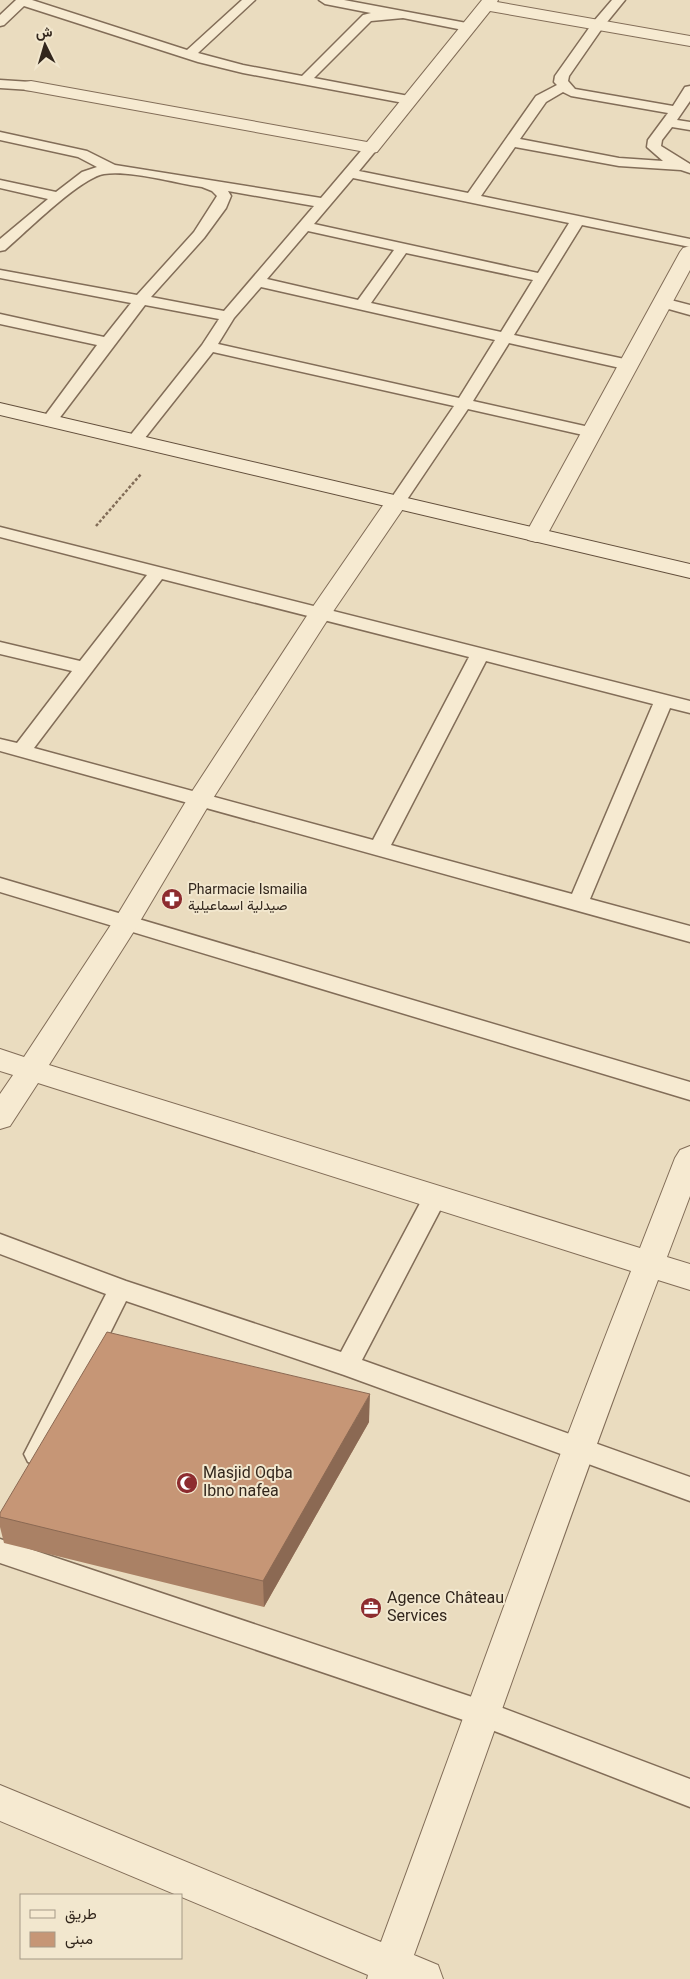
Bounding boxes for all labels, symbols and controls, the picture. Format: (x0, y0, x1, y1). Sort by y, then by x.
north arrow (20, 20, 70, 70)
text: ش (35, 22, 54, 46)
place label: Pharmacie Ismailia صيدلية اسماعيلية (188, 880, 307, 918)
pharmacy icon: Pharmacie Ismailia صيدلية اسماعيلية (160, 887, 184, 911)
place label: Masjid Oqba Ibno nafea (203, 1462, 293, 1505)
mosque icon: Masjid Oqba Ibno nafea (175, 1471, 199, 1495)
place label: Agence Château Services (387, 1587, 504, 1630)
office icon: Agence Château Services (359, 1596, 383, 1620)
legend (20, 1894, 182, 1959)
text: طريق (65, 1904, 97, 1927)
text: مبنى (65, 1929, 93, 1952)

